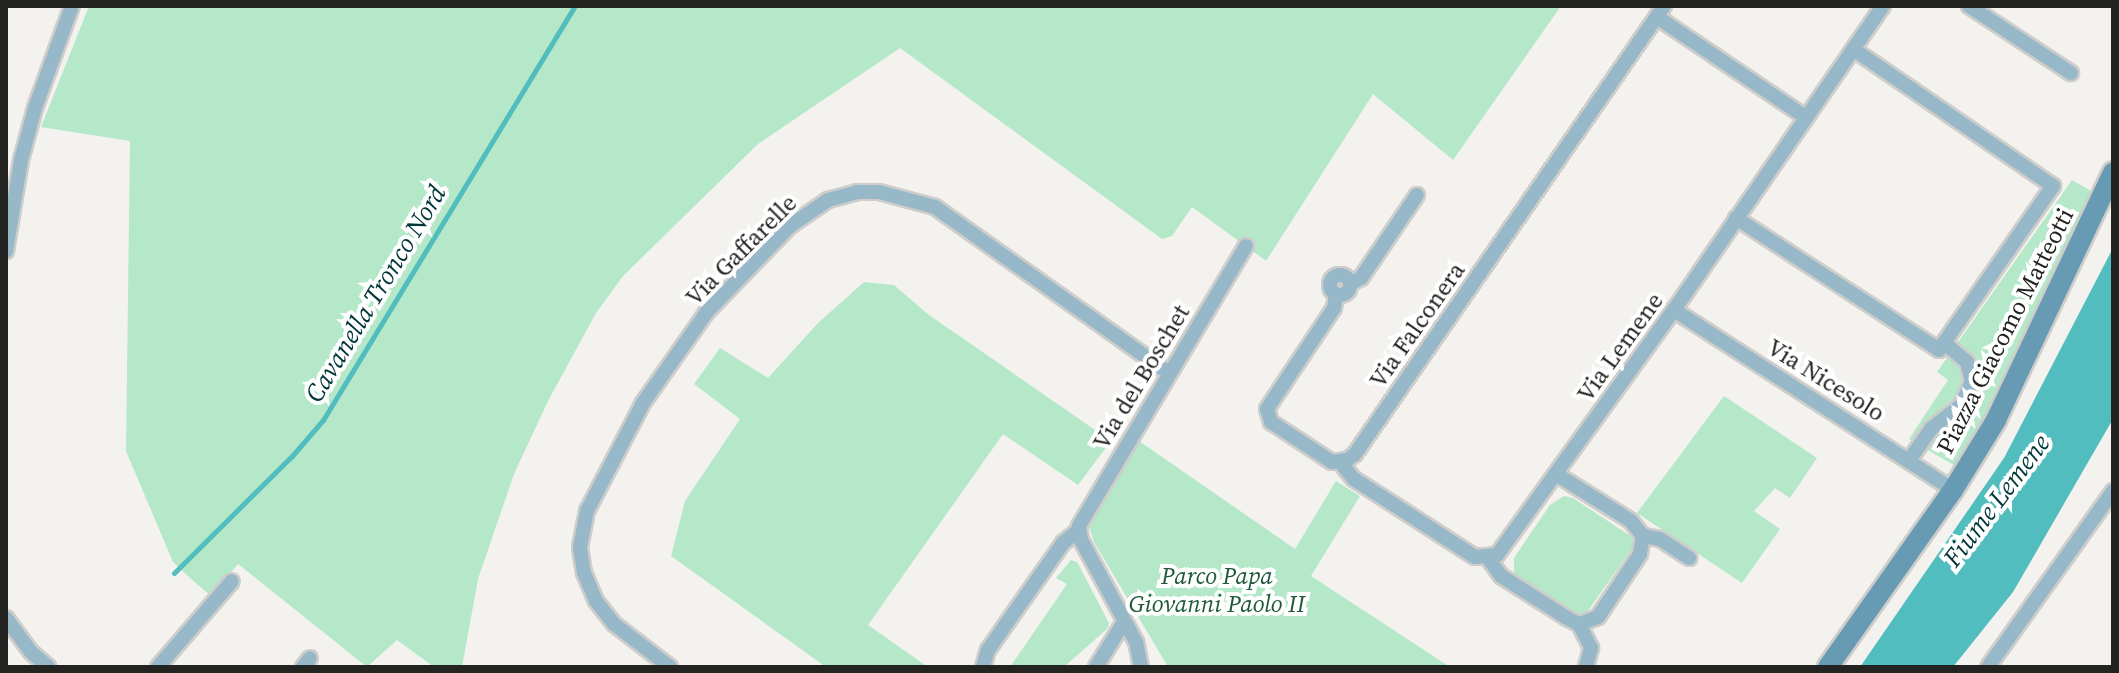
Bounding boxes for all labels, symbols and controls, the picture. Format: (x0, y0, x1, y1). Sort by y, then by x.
water label: Cavanella Tronco Nord (299, 180, 453, 408)
street label: Via Gaffarelle (679, 188, 803, 312)
street label: Piazza Giacomo Matteotti (1930, 203, 2080, 459)
street label: Via Falconera (1363, 257, 1471, 393)
street label: Via Lemene (1571, 287, 1669, 407)
street label: Via del Boschet (1087, 300, 1195, 454)
street label: Via Nicesolo (1762, 333, 1890, 427)
water label: Fiume Lemene (1937, 429, 2057, 573)
park label: Parco Papa Giovanni Paolo II (1129, 562, 1305, 618)

